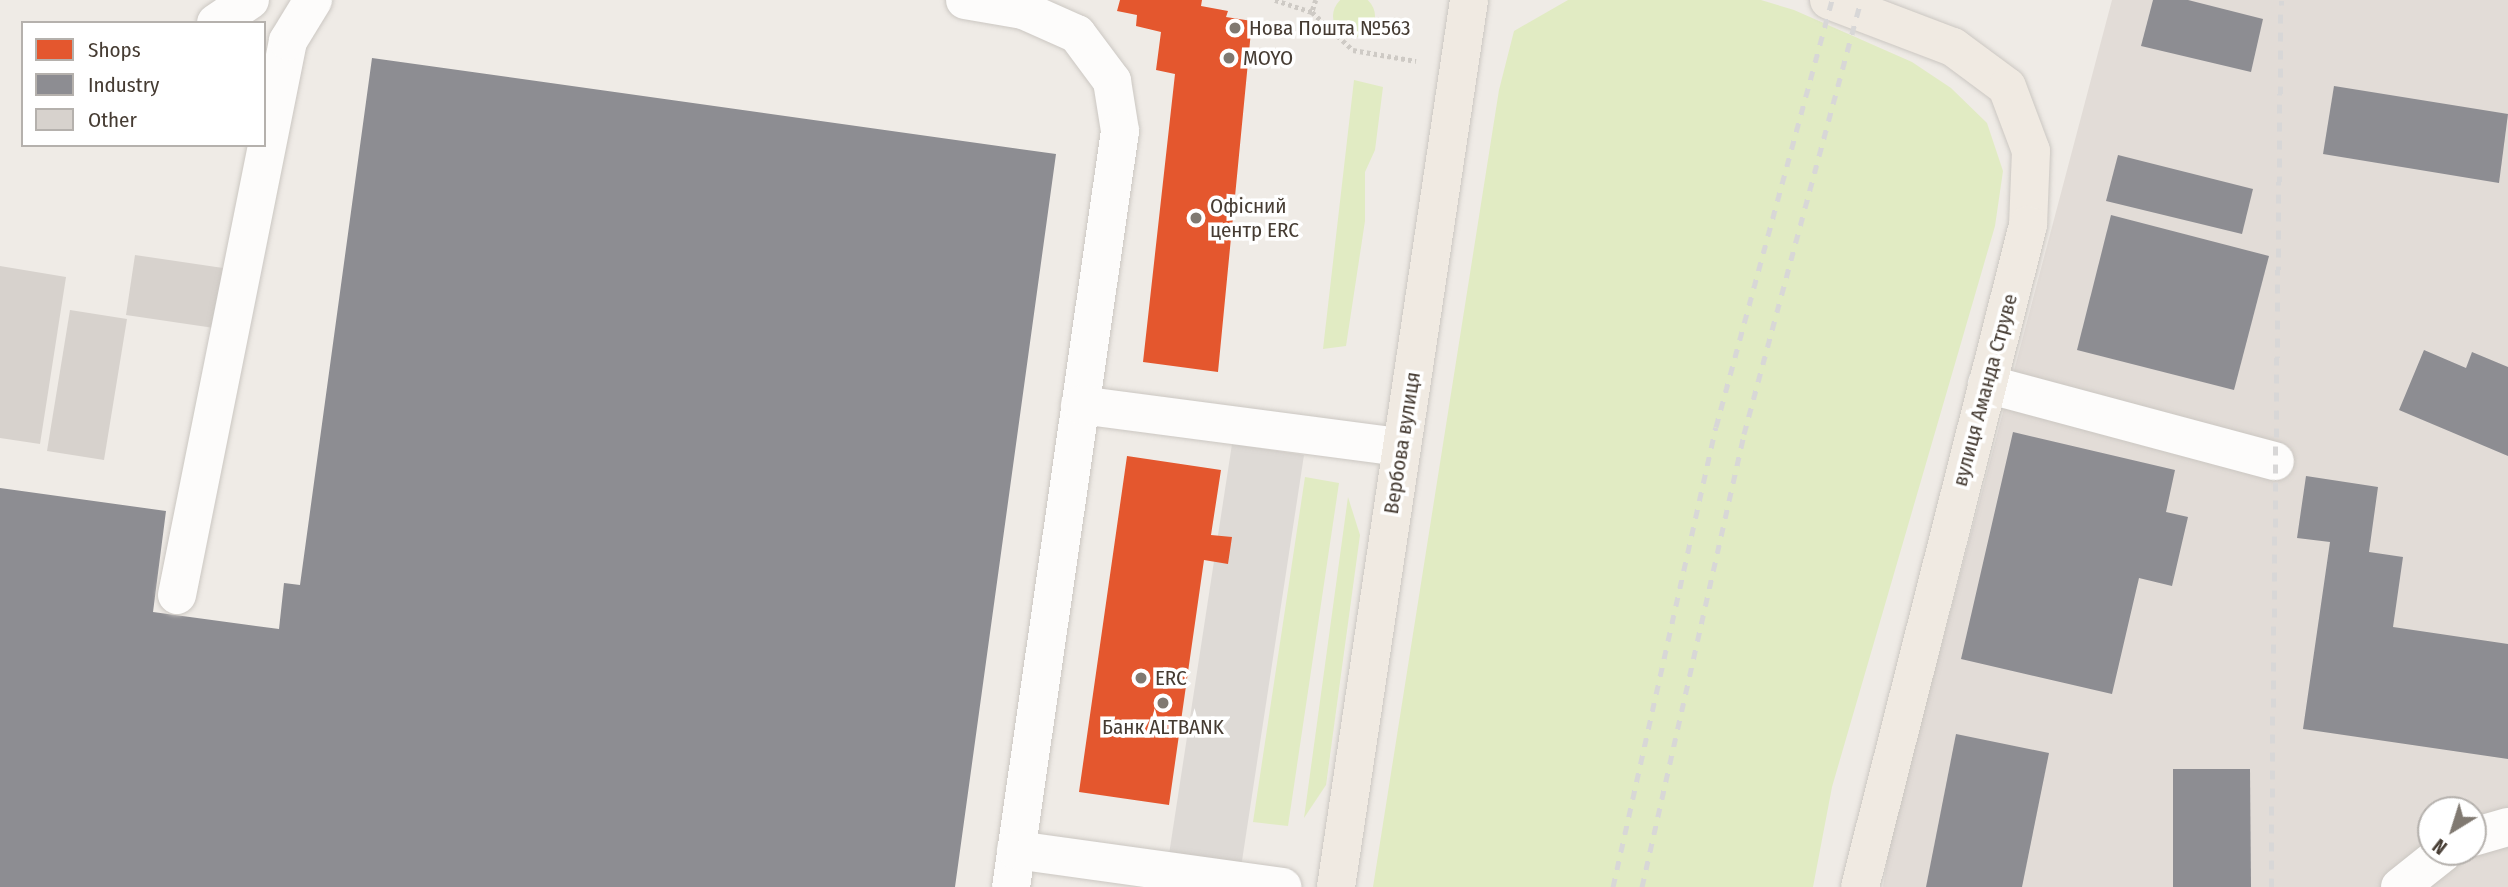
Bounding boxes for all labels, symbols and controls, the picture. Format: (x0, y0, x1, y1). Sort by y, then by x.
place label: Нова Пошта №563 (1249, 15, 1411, 41)
marker: Нова Пошта №563 (1227, 20, 1243, 36)
legend (21, 21, 266, 147)
text: Shops (88, 37, 141, 63)
place label: MOYO (1243, 45, 1293, 71)
marker: MOYO (1221, 50, 1237, 66)
text: Industry (88, 72, 159, 98)
text: Other (88, 107, 137, 133)
place label: Офісний центр ERC (1210, 193, 1299, 243)
marker: Офісний центр ERC (1188, 210, 1204, 226)
street label: вулиця Аманда Струве (1947, 291, 2023, 489)
street label: Вербова вулиця (1378, 370, 1426, 516)
place label: ERC (1155, 665, 1187, 691)
marker: ERC (1133, 670, 1149, 686)
marker: Банк ALTBANK (1155, 695, 1171, 711)
place label: Банк ALTBANK (1102, 714, 1224, 740)
north arrow (2417, 796, 2487, 866)
text: N (2428, 834, 2452, 859)

